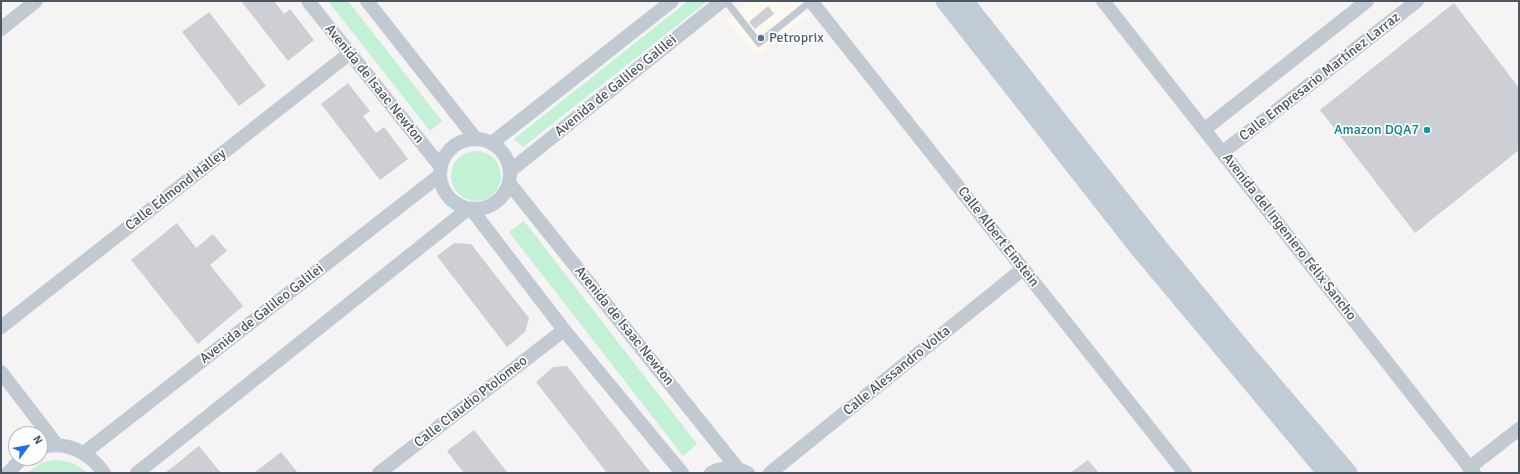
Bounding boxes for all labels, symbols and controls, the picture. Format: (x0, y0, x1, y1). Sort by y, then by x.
street label: Calle Empresario Martínez Larraz (1236, 9, 1404, 145)
street label: Avenida de Isaac Newton (321, 21, 427, 147)
place label: Petroprix (769, 30, 824, 46)
street label: Avenida de Galileo Galilei (552, 32, 680, 140)
marker: Petroprix (756, 33, 766, 43)
place label: Amazon DQA7 (1334, 122, 1419, 138)
marker: Amazon DQA7 (1422, 125, 1432, 135)
street label: Calle Edmond Halley (122, 145, 230, 235)
street label: Avenida del Ingeniero Félix Sancho (1219, 150, 1359, 324)
street label: Calle Albert Einstein (954, 184, 1042, 290)
street label: Avenida de Galileo Galilei (197, 261, 327, 367)
street label: Avenida de Isaac Newton (571, 263, 677, 389)
street label: Calle Alessandro Volta (840, 323, 954, 419)
street label: Calle Claudio Ptolomeo (411, 353, 531, 451)
north arrow (8, 426, 48, 466)
text: N (30, 433, 45, 447)

